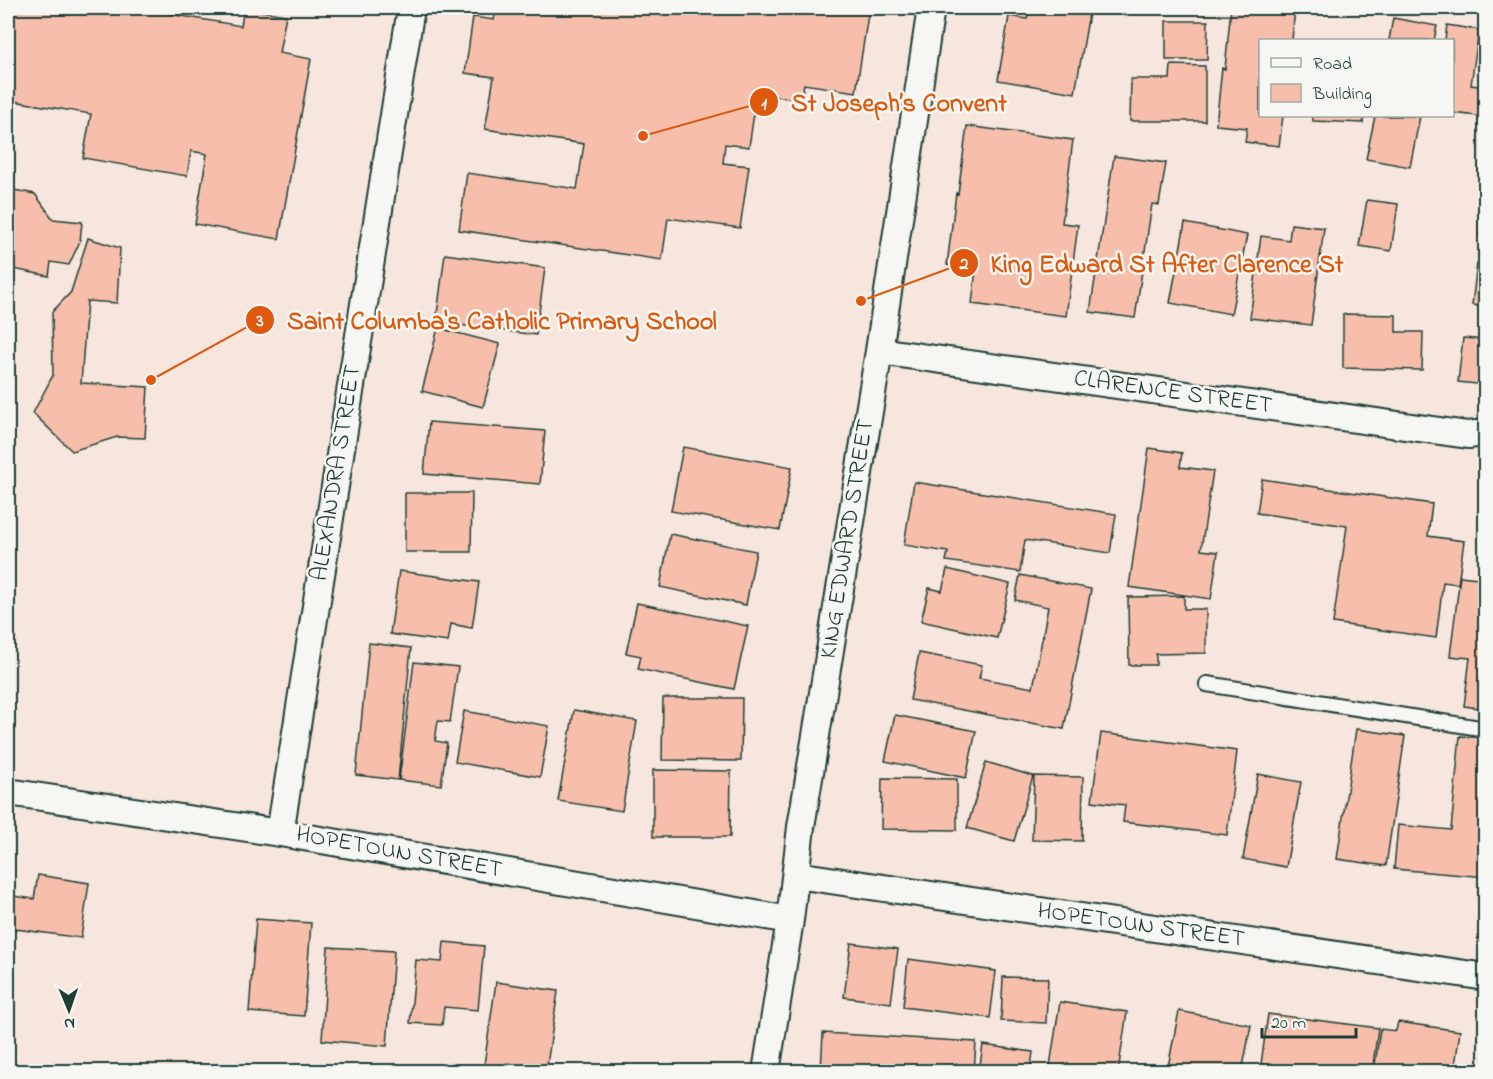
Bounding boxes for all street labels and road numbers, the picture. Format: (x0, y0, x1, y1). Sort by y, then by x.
street label: ALEXANDRA STREET (303, 362, 371, 584)
street label: CLARENCE STREET (1072, 362, 1275, 424)
street label: KING EDWARD STREET (812, 416, 884, 661)
street label: HOPETOUN STREET (293, 818, 505, 888)
street label: HOPETOUN STREET (1035, 894, 1247, 958)

